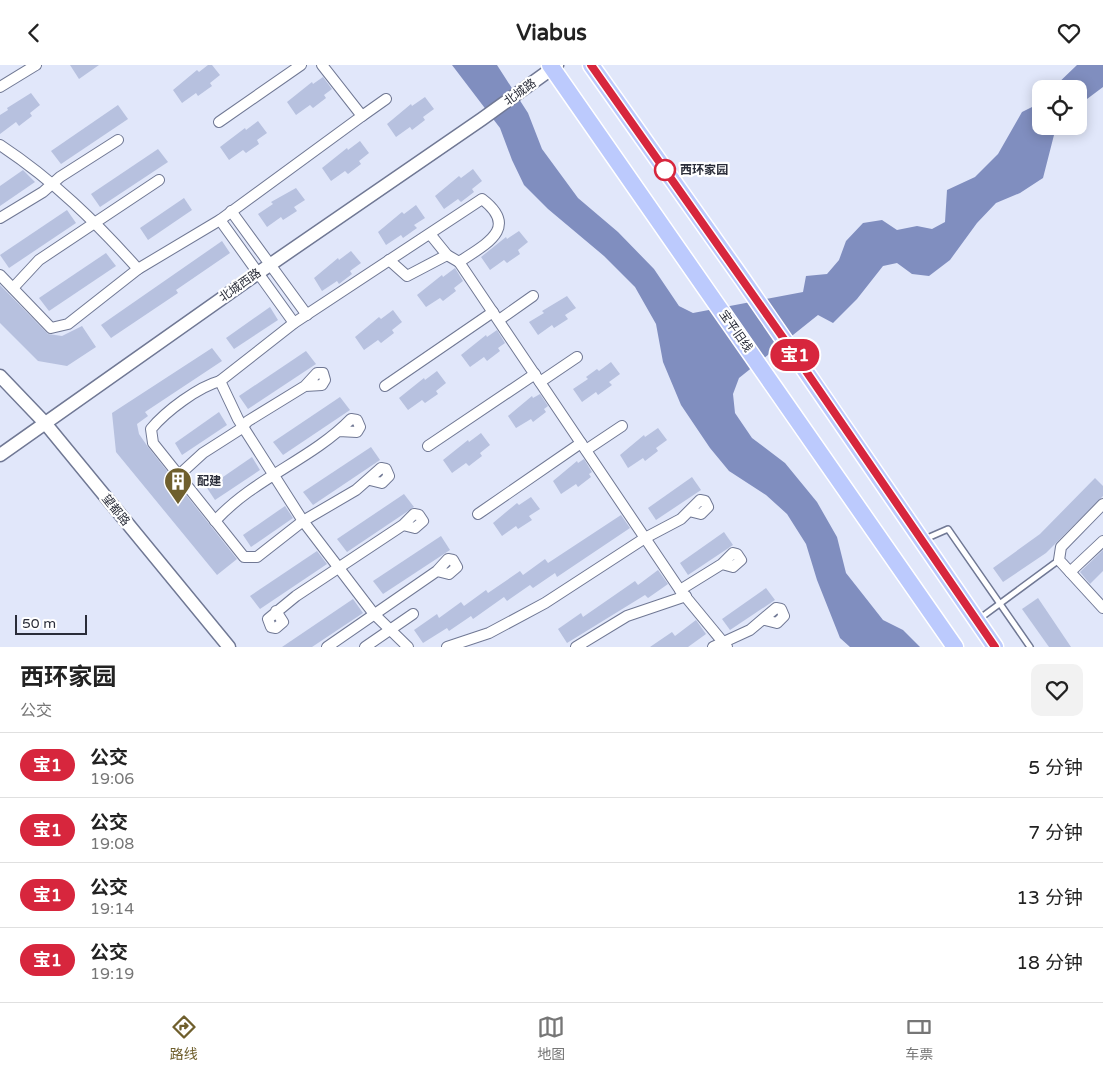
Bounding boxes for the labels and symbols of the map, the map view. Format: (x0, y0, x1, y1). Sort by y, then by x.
street label: 北城路 (501, 76, 539, 108)
marker: 西环家园 (654, 159, 676, 181)
place label: 西环家园 (680, 163, 728, 177)
street label: 北城西路 (216, 265, 264, 305)
street label: 宝平旧线 (716, 307, 756, 355)
line badge: 宝1 (772, 339, 818, 371)
building icon: 配建 (163, 466, 193, 505)
place label: 配建 (197, 474, 221, 488)
street label: 望都路 (99, 492, 133, 528)
scale bar (15, 612, 88, 635)

